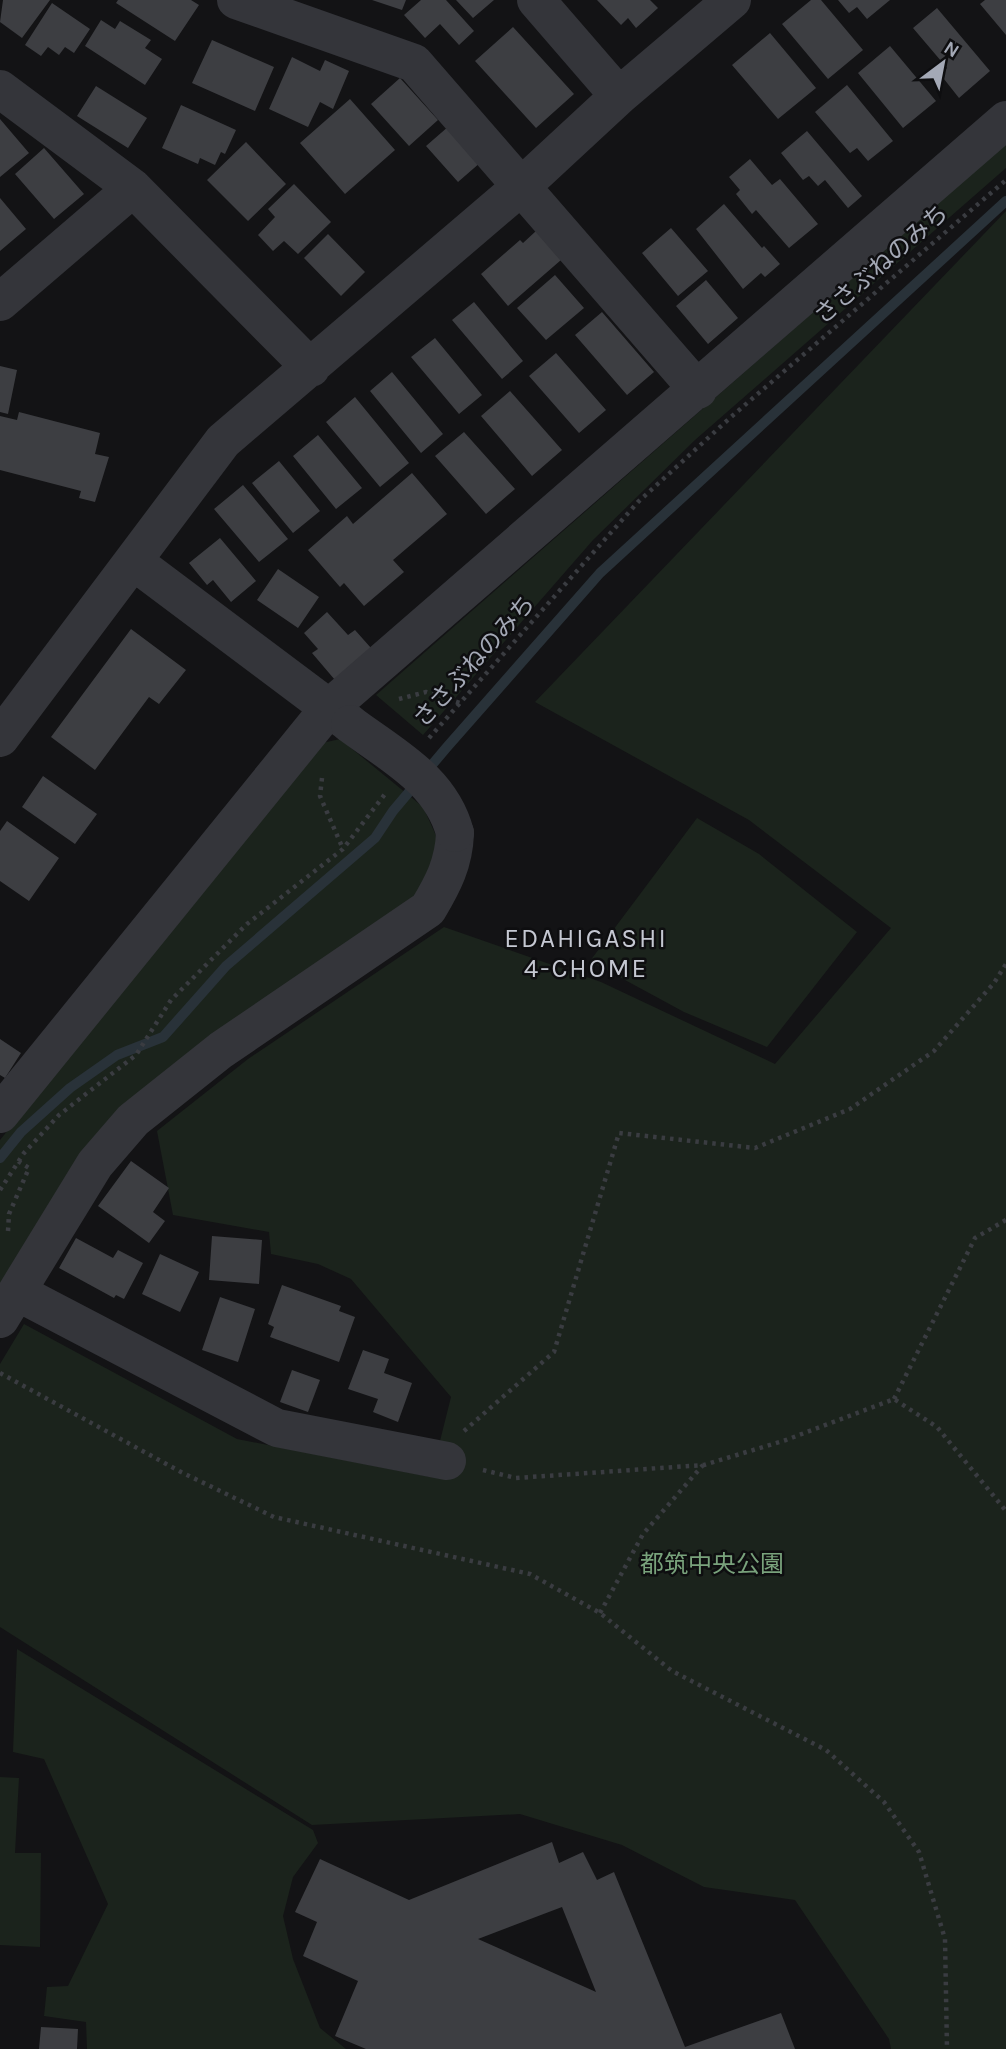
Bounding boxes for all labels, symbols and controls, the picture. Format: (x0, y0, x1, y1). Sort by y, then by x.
north arrow (908, 28, 978, 98)
text: N (940, 36, 963, 62)
street label: ささぶねのみち (808, 198, 954, 330)
street label: ささぶねのみち (407, 589, 541, 733)
district label: EDAHIGASHI 4-CHOME (504, 923, 668, 984)
park label: 都筑中央公園 (640, 1550, 784, 1578)

